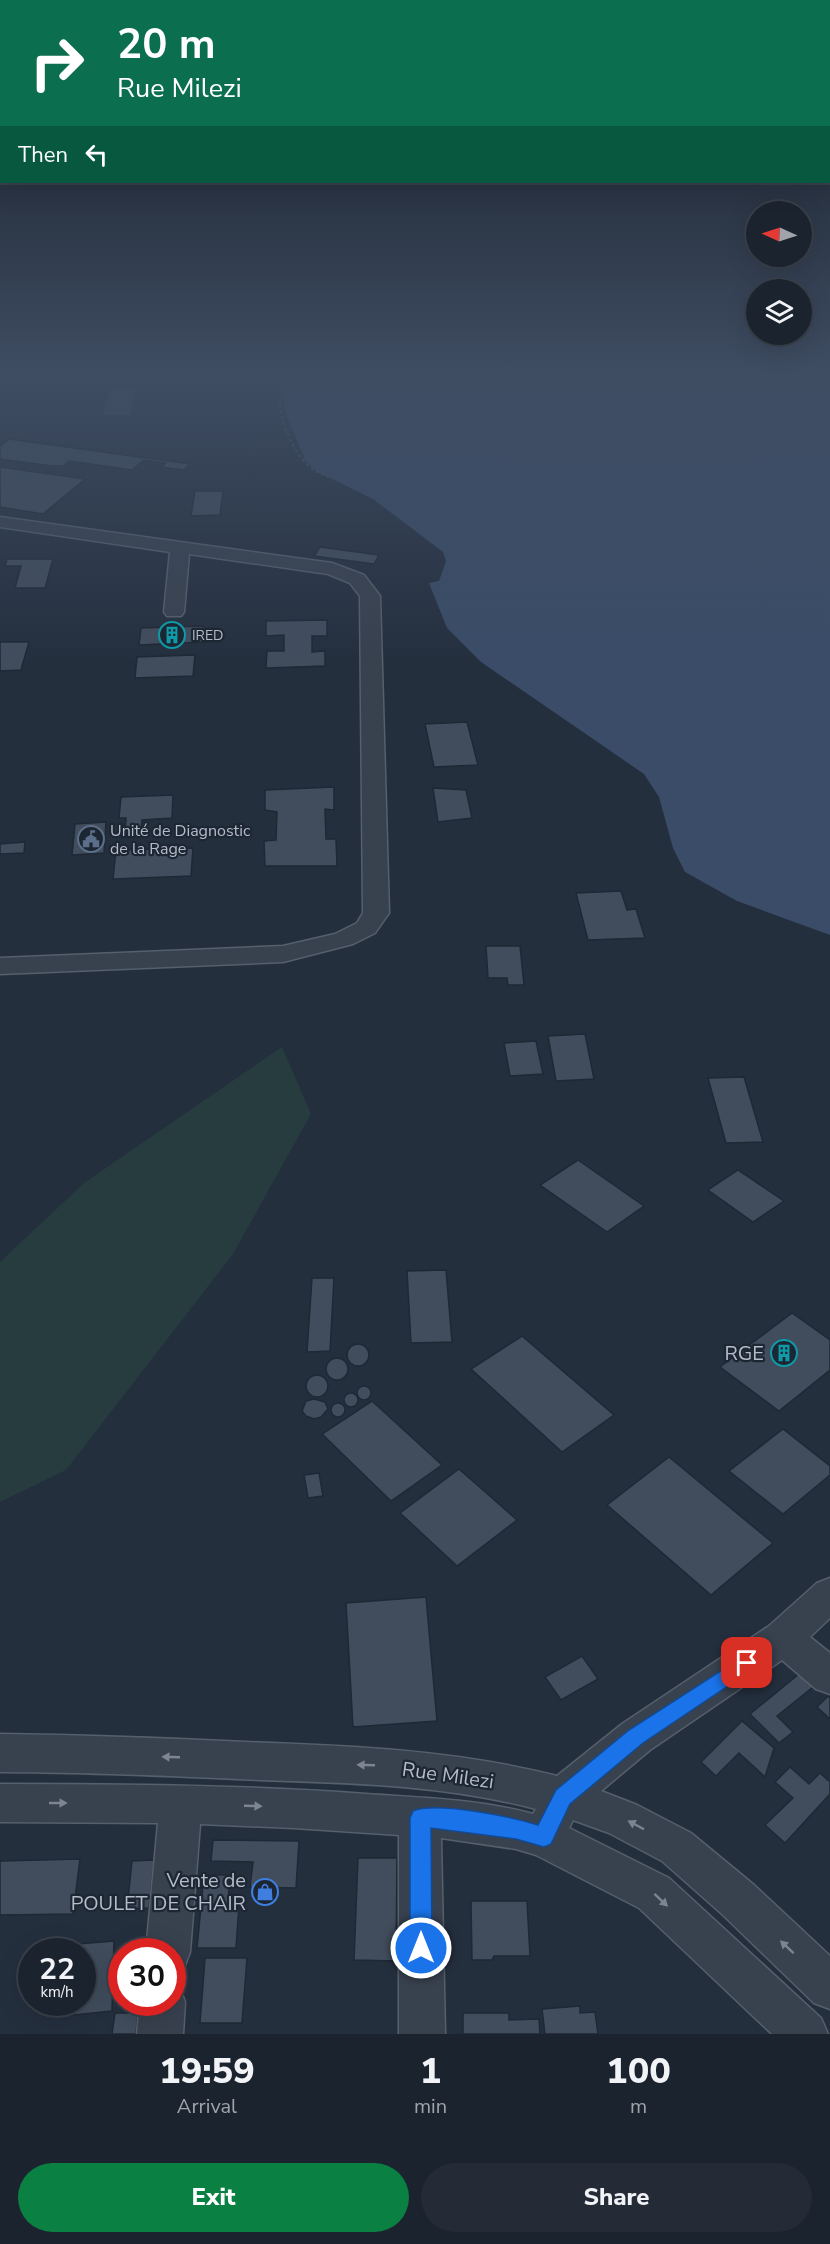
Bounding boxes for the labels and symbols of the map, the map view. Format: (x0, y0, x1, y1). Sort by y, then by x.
north arrow (746, 201, 812, 267)
building icon: IRED (157, 620, 187, 650)
place label: IRED (192, 626, 224, 645)
place label: Unité de Diagnostic de la Rage (110, 820, 251, 860)
public building icon: Unité de Diagnostic de la Rage (76, 824, 106, 854)
building icon: RGE (769, 1338, 799, 1368)
place label: RGE (725, 1340, 764, 1367)
pin (721, 1637, 772, 1688)
one-way arrow (161, 1753, 180, 1762)
street label: Rue Milezi (400, 1756, 496, 1795)
one-way arrow (356, 1760, 375, 1769)
one-way arrow (49, 1798, 68, 1808)
one-way arrow (244, 1802, 263, 1811)
one-way arrow (627, 1820, 644, 1830)
place label: Vente de POULET DE CHAIR (71, 1867, 246, 1917)
shop icon: Vente de POULET DE CHAIR (250, 1877, 280, 1907)
one-way arrow (653, 1893, 668, 1906)
position arrow (389, 1916, 453, 1980)
speed limit sign: 30 (108, 1938, 186, 2016)
one-way arrow (781, 1940, 795, 1954)

